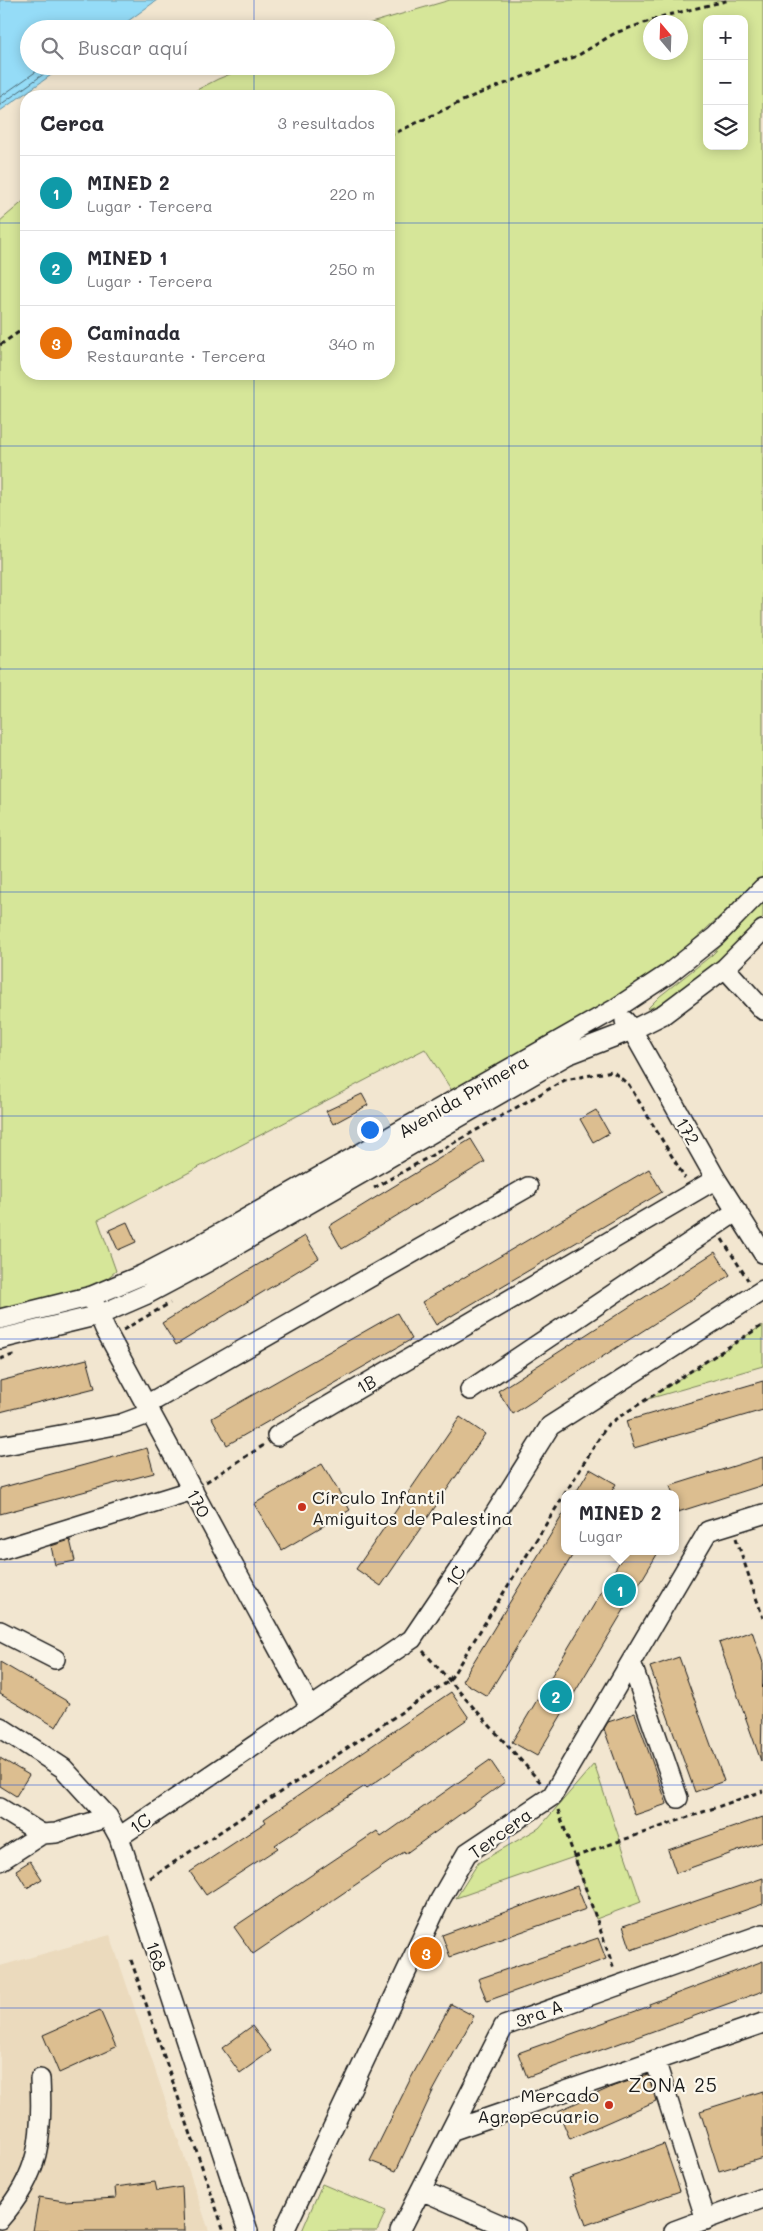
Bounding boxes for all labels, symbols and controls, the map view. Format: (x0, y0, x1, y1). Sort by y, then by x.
north arrow (643, 15, 688, 60)
map controls (703, 15, 748, 150)
button: + (703, 15, 748, 60)
search box (20, 20, 395, 75)
icon: search (38, 34, 66, 62)
text: Buscar aquí (78, 35, 188, 60)
button: − (703, 60, 748, 105)
button: layers (703, 105, 748, 150)
text: Cerca (40, 109, 105, 136)
text: 3 resultados (278, 112, 375, 133)
text: MINED 2 (87, 170, 170, 195)
text: 1 (52, 183, 60, 204)
text: 220 m (329, 183, 375, 204)
text: Lugar · Tercera (87, 195, 213, 216)
text: MINED 1 (87, 245, 168, 270)
text: 2 (52, 258, 60, 279)
text: 250 m (329, 258, 375, 279)
text: Lugar · Tercera (87, 270, 213, 291)
text: Caminada (87, 320, 181, 345)
text: 3 (51, 333, 61, 354)
text: 340 m (328, 333, 375, 354)
text: Restaurante · Tercera (87, 345, 266, 366)
street label: Avenida Primera (394, 1049, 532, 1143)
street label: 172 (671, 1113, 705, 1149)
your location (357, 1117, 383, 1143)
street label: 1B (352, 1369, 380, 1399)
street label: 170 (182, 1484, 216, 1522)
place label: Círculo Infantil Amiguitos de Palestina (312, 1485, 513, 1530)
popup (561, 1490, 679, 1555)
text: MINED 2 (579, 1500, 661, 1525)
marker: Círculo Infantil Amiguitos de Palestina (296, 1501, 308, 1513)
text: Lugar (579, 1525, 623, 1546)
street label: 1C (439, 1561, 471, 1591)
pin: 1 (604, 1571, 636, 1609)
pin: 2 (540, 1677, 572, 1715)
street label: Tercera (464, 1802, 536, 1864)
street label: 1C (125, 1807, 155, 1839)
pin: 3 (410, 1934, 442, 1972)
street label: 168 (141, 1938, 173, 1974)
street label: 3ra A (512, 1993, 566, 2033)
district label: ZONA 25 (628, 2072, 718, 2097)
place label: Mercado Agropecuario (477, 2083, 599, 2128)
marker: Mercado Agropecuario (603, 2099, 615, 2111)

